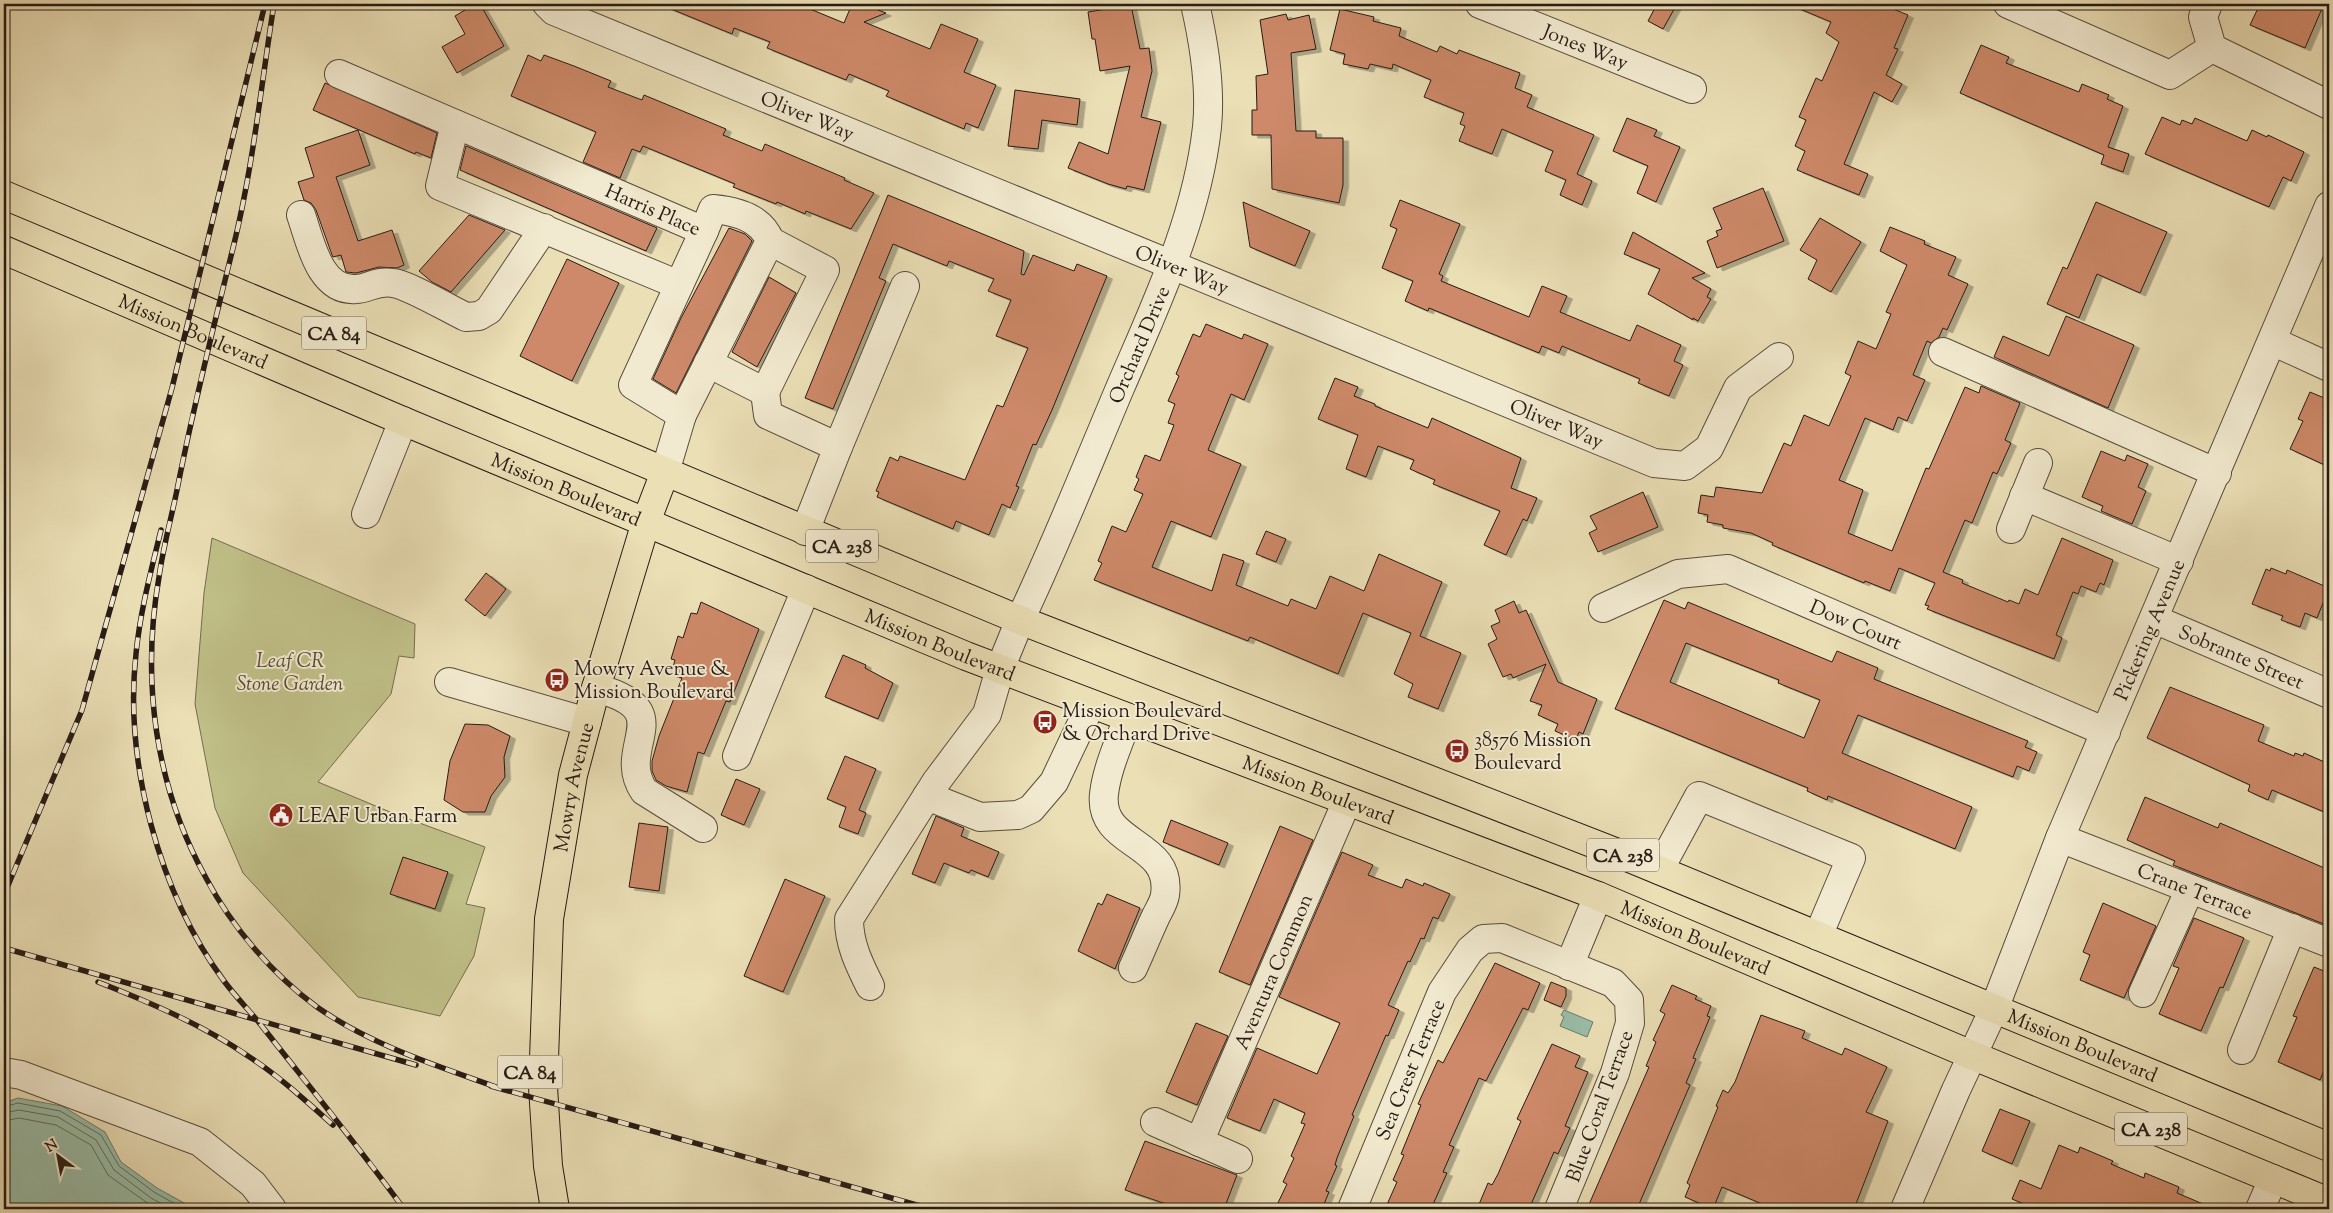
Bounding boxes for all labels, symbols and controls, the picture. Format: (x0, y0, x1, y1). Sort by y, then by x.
street label: Jones Way (1537, 18, 1632, 79)
street label: Oliver Way (755, 85, 858, 150)
street label: Harris Place (600, 178, 705, 245)
street label: Oliver Way (1130, 239, 1233, 304)
street label: Orchard Drive (1103, 282, 1179, 409)
street label: Mission Boulevard (113, 289, 272, 378)
road number: CA 84 (302, 316, 366, 349)
street label: Oliver Way (1504, 393, 1607, 458)
street label: Mission Boulevard (486, 447, 645, 536)
road number: CA 238 (806, 530, 878, 562)
street label: Pickering Avenue (2108, 555, 2194, 706)
street label: Dow Court (1804, 594, 1906, 659)
street label: Mission Boulevard (860, 603, 1019, 690)
street label: Sobrante Street (2173, 619, 2308, 699)
park label: Leaf CR Stone Garden (237, 648, 344, 700)
place label: Mowry Avenue & Mission Boulevard (574, 656, 734, 708)
bus stop icon: Mowry Avenue & Mission Boulevard (544, 667, 570, 693)
place label: Mission Boulevard & Orchard Drive (1062, 698, 1222, 750)
bus stop icon: Mission Boulevard & Orchard Drive (1032, 709, 1058, 735)
street label: Mowry Avenue (548, 720, 603, 855)
place label: 38576 Mission Boulevard (1474, 727, 1591, 779)
bus stop icon: 38576 Mission Boulevard (1444, 738, 1470, 764)
street label: Mission Boulevard (1237, 750, 1397, 834)
public building icon: LEAF Urban Farm (268, 802, 294, 828)
place label: LEAF Urban Farm (298, 803, 458, 832)
road number: CA 238 (1587, 838, 1659, 872)
street label: Crane Terrace (2132, 857, 2256, 929)
street label: Aventura Common (1229, 890, 1322, 1055)
street label: Mission Boulevard (1615, 895, 1774, 984)
street label: Sea Crest Terrace (1370, 995, 1454, 1145)
street label: Mission Boulevard (2002, 1004, 2161, 1092)
street label: Blue Coral Terrace (1560, 1027, 1642, 1187)
road number: CA 84 (498, 1056, 562, 1088)
road number: CA 238 (2115, 1112, 2187, 1146)
north arrow (32, 1130, 82, 1180)
text: N (42, 1135, 62, 1158)

